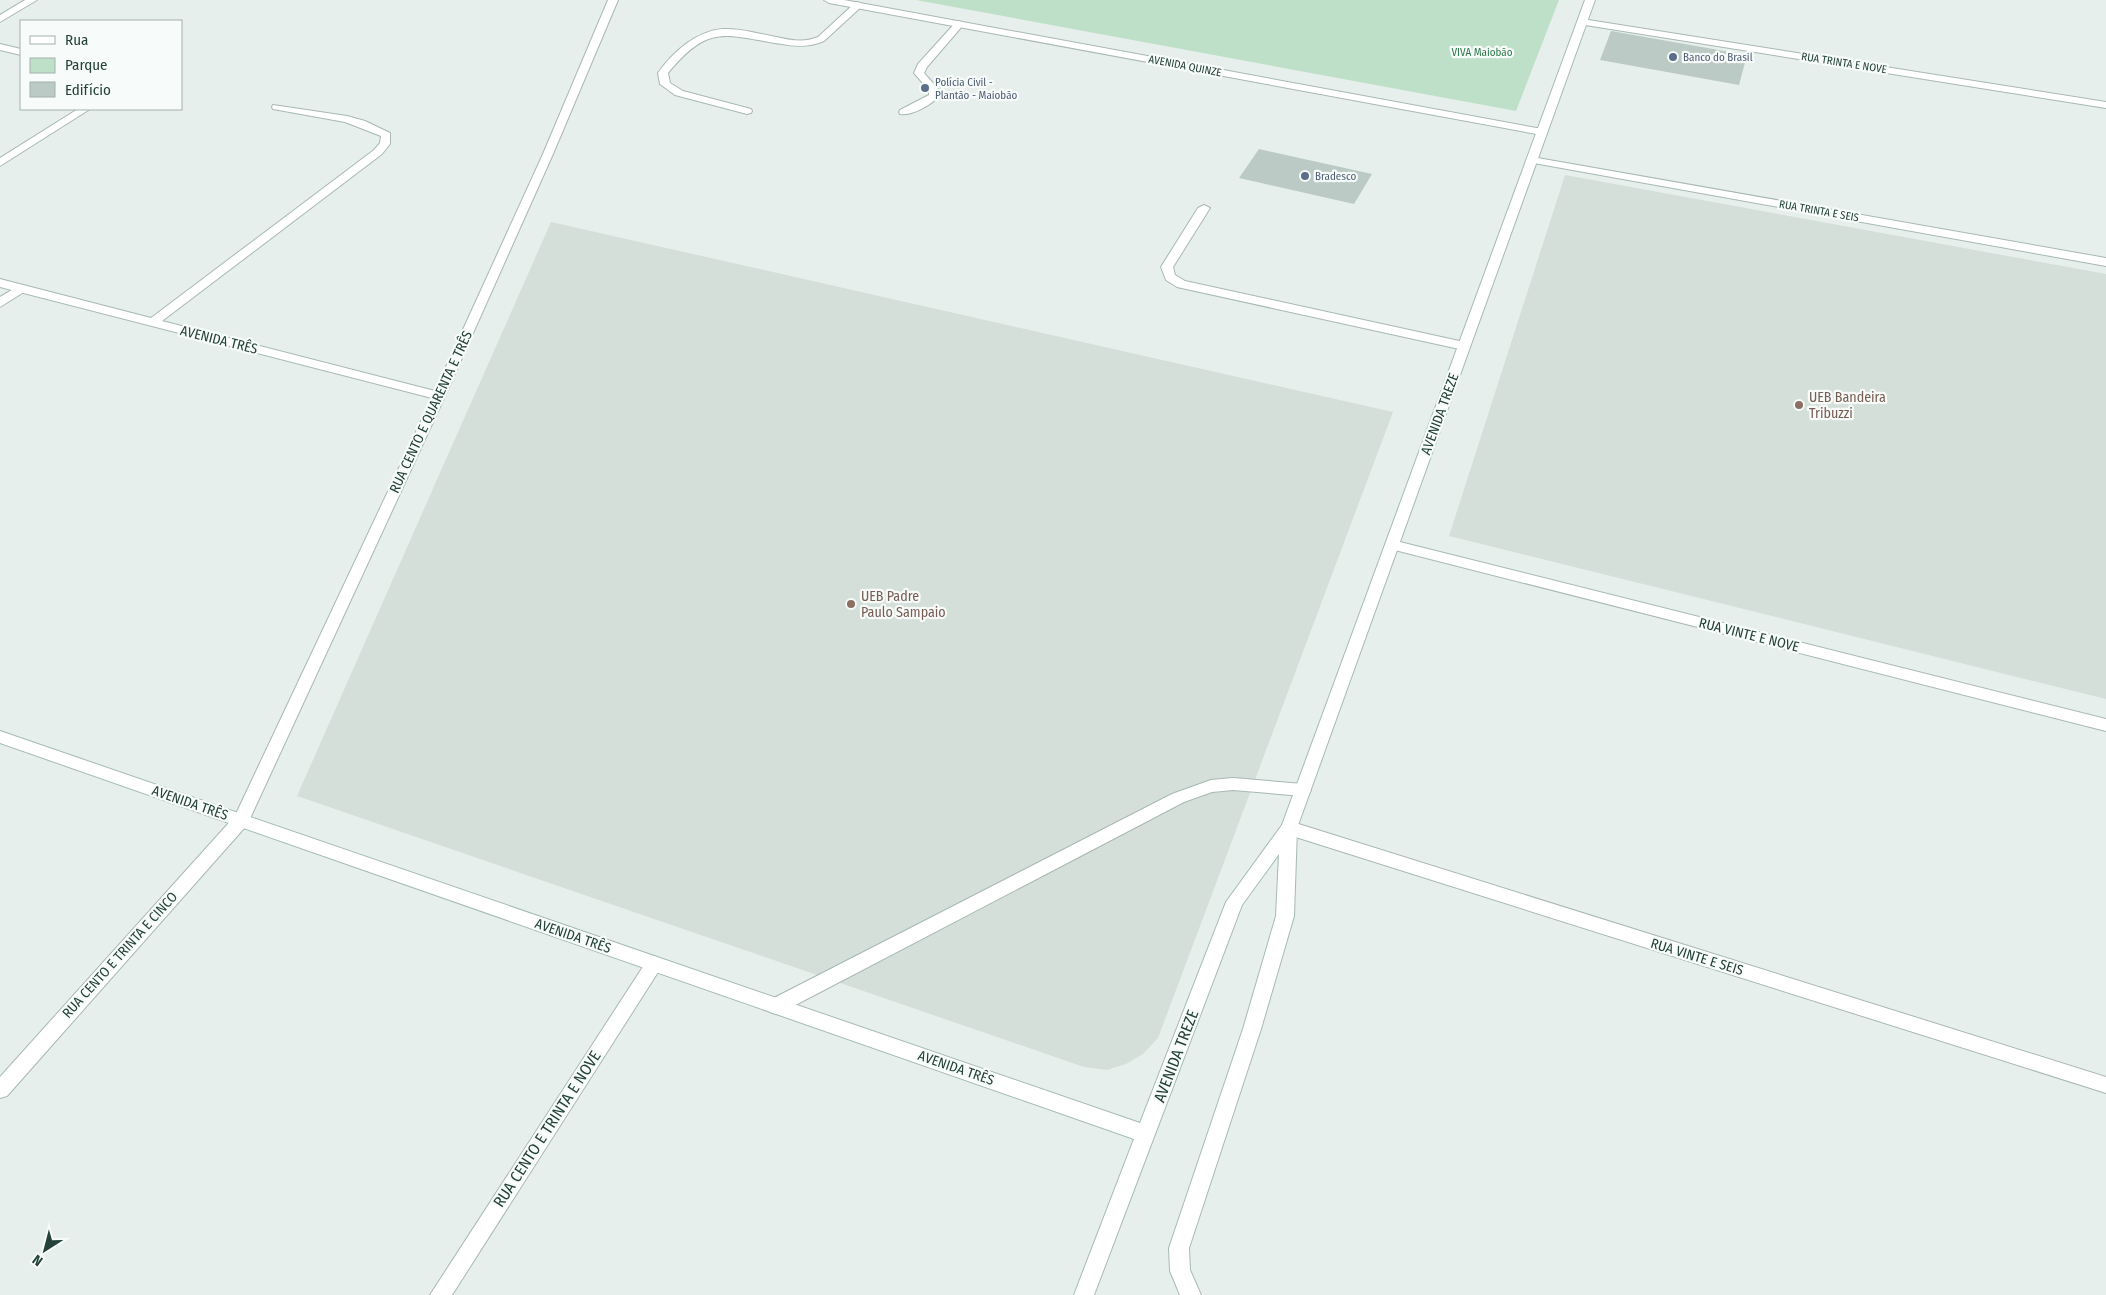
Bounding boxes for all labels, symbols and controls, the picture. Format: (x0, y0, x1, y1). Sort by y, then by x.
legend (20, 20, 182, 110)
text: Rua (65, 31, 88, 49)
park label: VIVA Maiobão (1452, 46, 1513, 59)
street label: RUA TRINTA E NOVE (1800, 50, 1888, 76)
marker: Banco do Brasil (1667, 51, 1679, 63)
place label: Banco do Brasil (1683, 51, 1753, 64)
street label: AVENIDA QUINZE (1147, 53, 1223, 79)
text: Parque (65, 56, 108, 74)
place label: Polícia Civil - Plantão - Maiobão (935, 76, 1018, 102)
text: Edifício (65, 81, 111, 99)
marker: Polícia Civil - Plantão - Maiobão (919, 82, 931, 94)
marker: Bradesco (1299, 170, 1311, 182)
place label: Bradesco (1315, 170, 1356, 183)
street label: RUA TRINTA E SEIS (1778, 198, 1861, 225)
street label: AVENIDA TRÊS (179, 321, 260, 358)
street label: RUA CENTO E QUARENTA E TRÊS (385, 328, 476, 496)
street label: AVENIDA TREZE (1417, 371, 1463, 457)
place label: UEB Bandeira Tribuzzi (1809, 389, 1886, 422)
marker: UEB Bandeira Tribuzzi (1793, 399, 1805, 411)
place label: UEB Padre Paulo Sampaio (861, 588, 946, 621)
marker: UEB Padre Paulo Sampaio (845, 598, 857, 610)
street label: RUA VINTE E NOVE (1697, 614, 1801, 656)
street label: AVENIDA TRÊS (150, 781, 231, 824)
street label: RUA CENTO E TRINTA E CINCO (59, 888, 181, 1022)
street label: AVENIDA TRÊS (533, 914, 614, 957)
street label: RUA VINTE E SEIS (1649, 935, 1745, 979)
street label: AVENIDA TREZE (1150, 1007, 1202, 1105)
street label: AVENIDA TRÊS (916, 1046, 997, 1089)
street label: RUA CENTO E TRINTA E NOVE (489, 1047, 605, 1211)
north arrow (20, 1225, 70, 1275)
text: N (29, 1251, 46, 1269)

